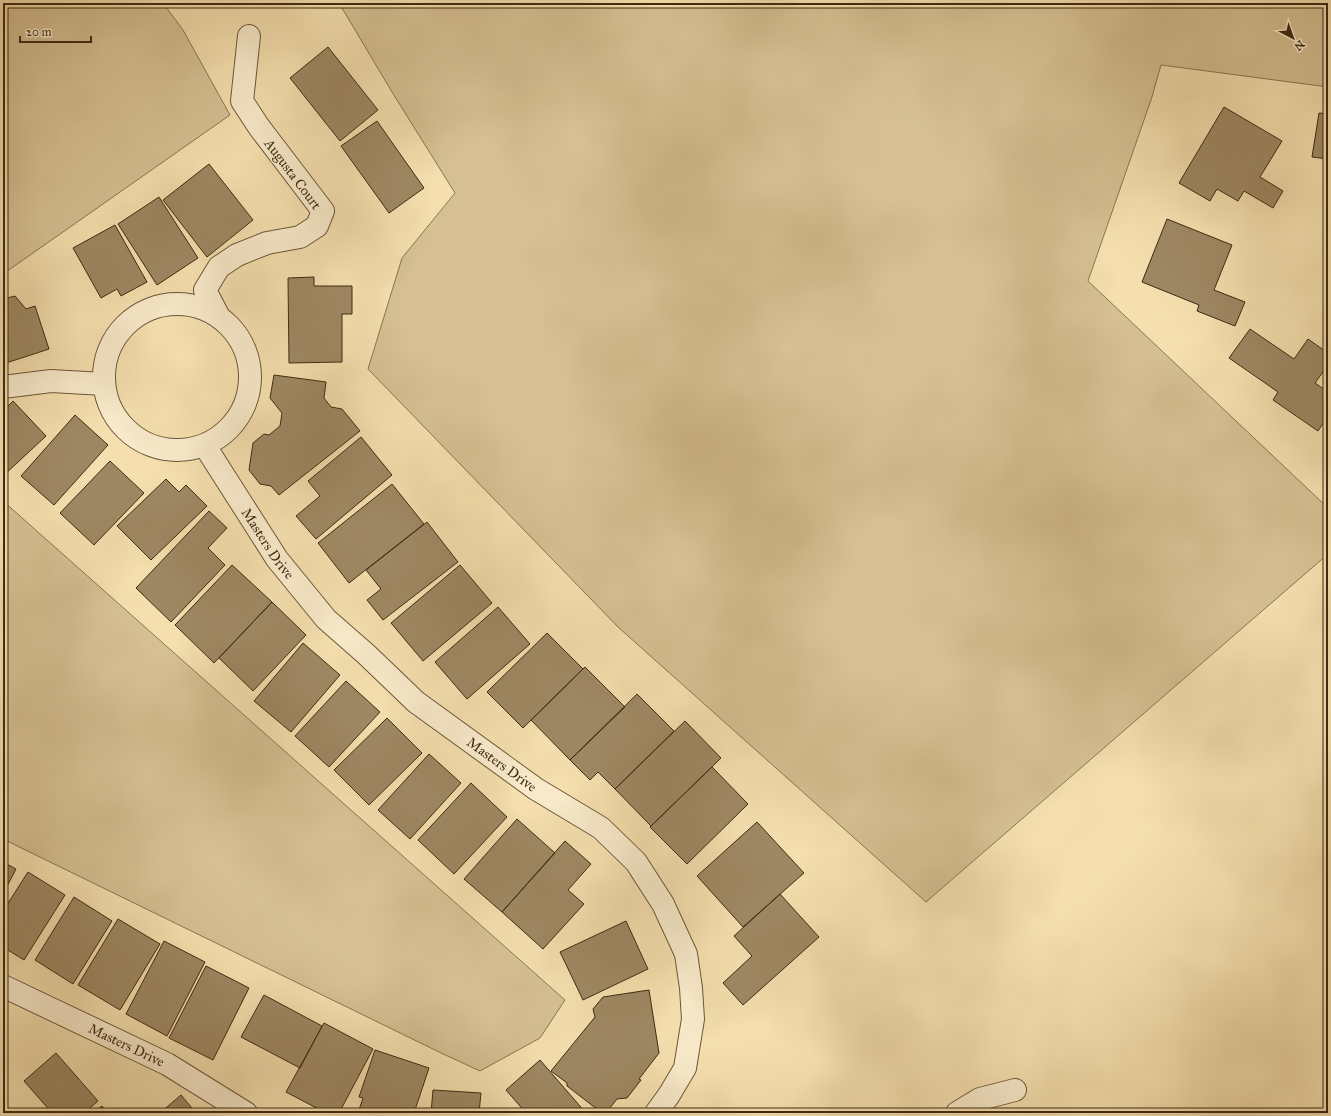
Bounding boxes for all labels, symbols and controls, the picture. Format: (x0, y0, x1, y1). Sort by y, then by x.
scale bar (20, 18, 91, 44)
north arrow (1273, 18, 1313, 58)
text: 20 m (26, 25, 52, 39)
text: N (1291, 37, 1307, 54)
street label: Augusta Court (260, 135, 325, 213)
street label: Masters Drive (238, 505, 298, 583)
street label: Masters Drive (463, 734, 540, 796)
street label: Masters Drive (86, 1020, 167, 1071)

